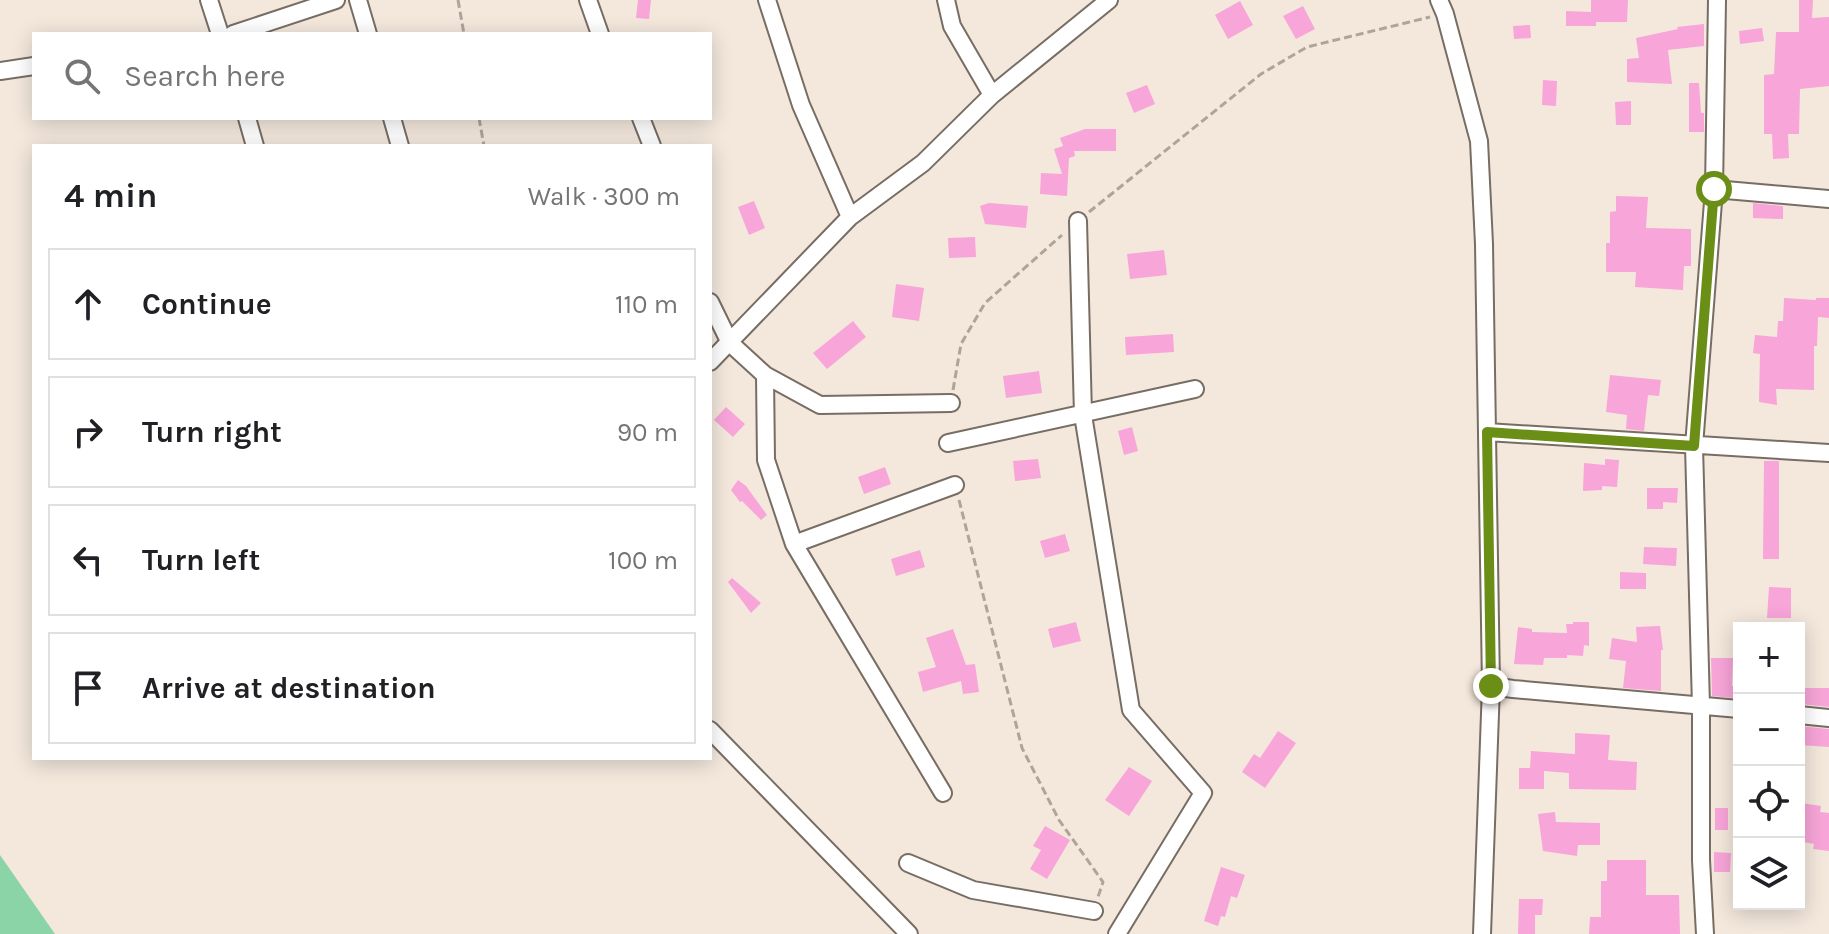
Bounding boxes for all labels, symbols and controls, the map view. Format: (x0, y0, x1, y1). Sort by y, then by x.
search box (32, 32, 712, 120)
icon: search (60, 54, 104, 98)
text: Search here (124, 58, 285, 94)
route start (1696, 171, 1732, 207)
text: 4 min (64, 176, 157, 216)
text: Walk · 300 m (528, 181, 680, 212)
icon: ahead (66, 282, 110, 326)
text: Continue (142, 286, 272, 322)
text: 110 m (615, 289, 678, 320)
icon: right (66, 410, 110, 454)
text: Turn right (142, 414, 282, 450)
text: 90 m (617, 417, 678, 448)
icon: left (66, 538, 110, 582)
text: Turn left (142, 542, 260, 578)
text: 100 m (608, 545, 678, 576)
map controls (1733, 622, 1805, 910)
button: + (1733, 622, 1805, 694)
icon: arrive (66, 666, 110, 710)
route end (1473, 668, 1509, 704)
text: Arrive at destination (142, 670, 436, 706)
button: − (1733, 694, 1805, 766)
button: locate (1733, 766, 1805, 838)
button: layers (1733, 838, 1805, 910)

